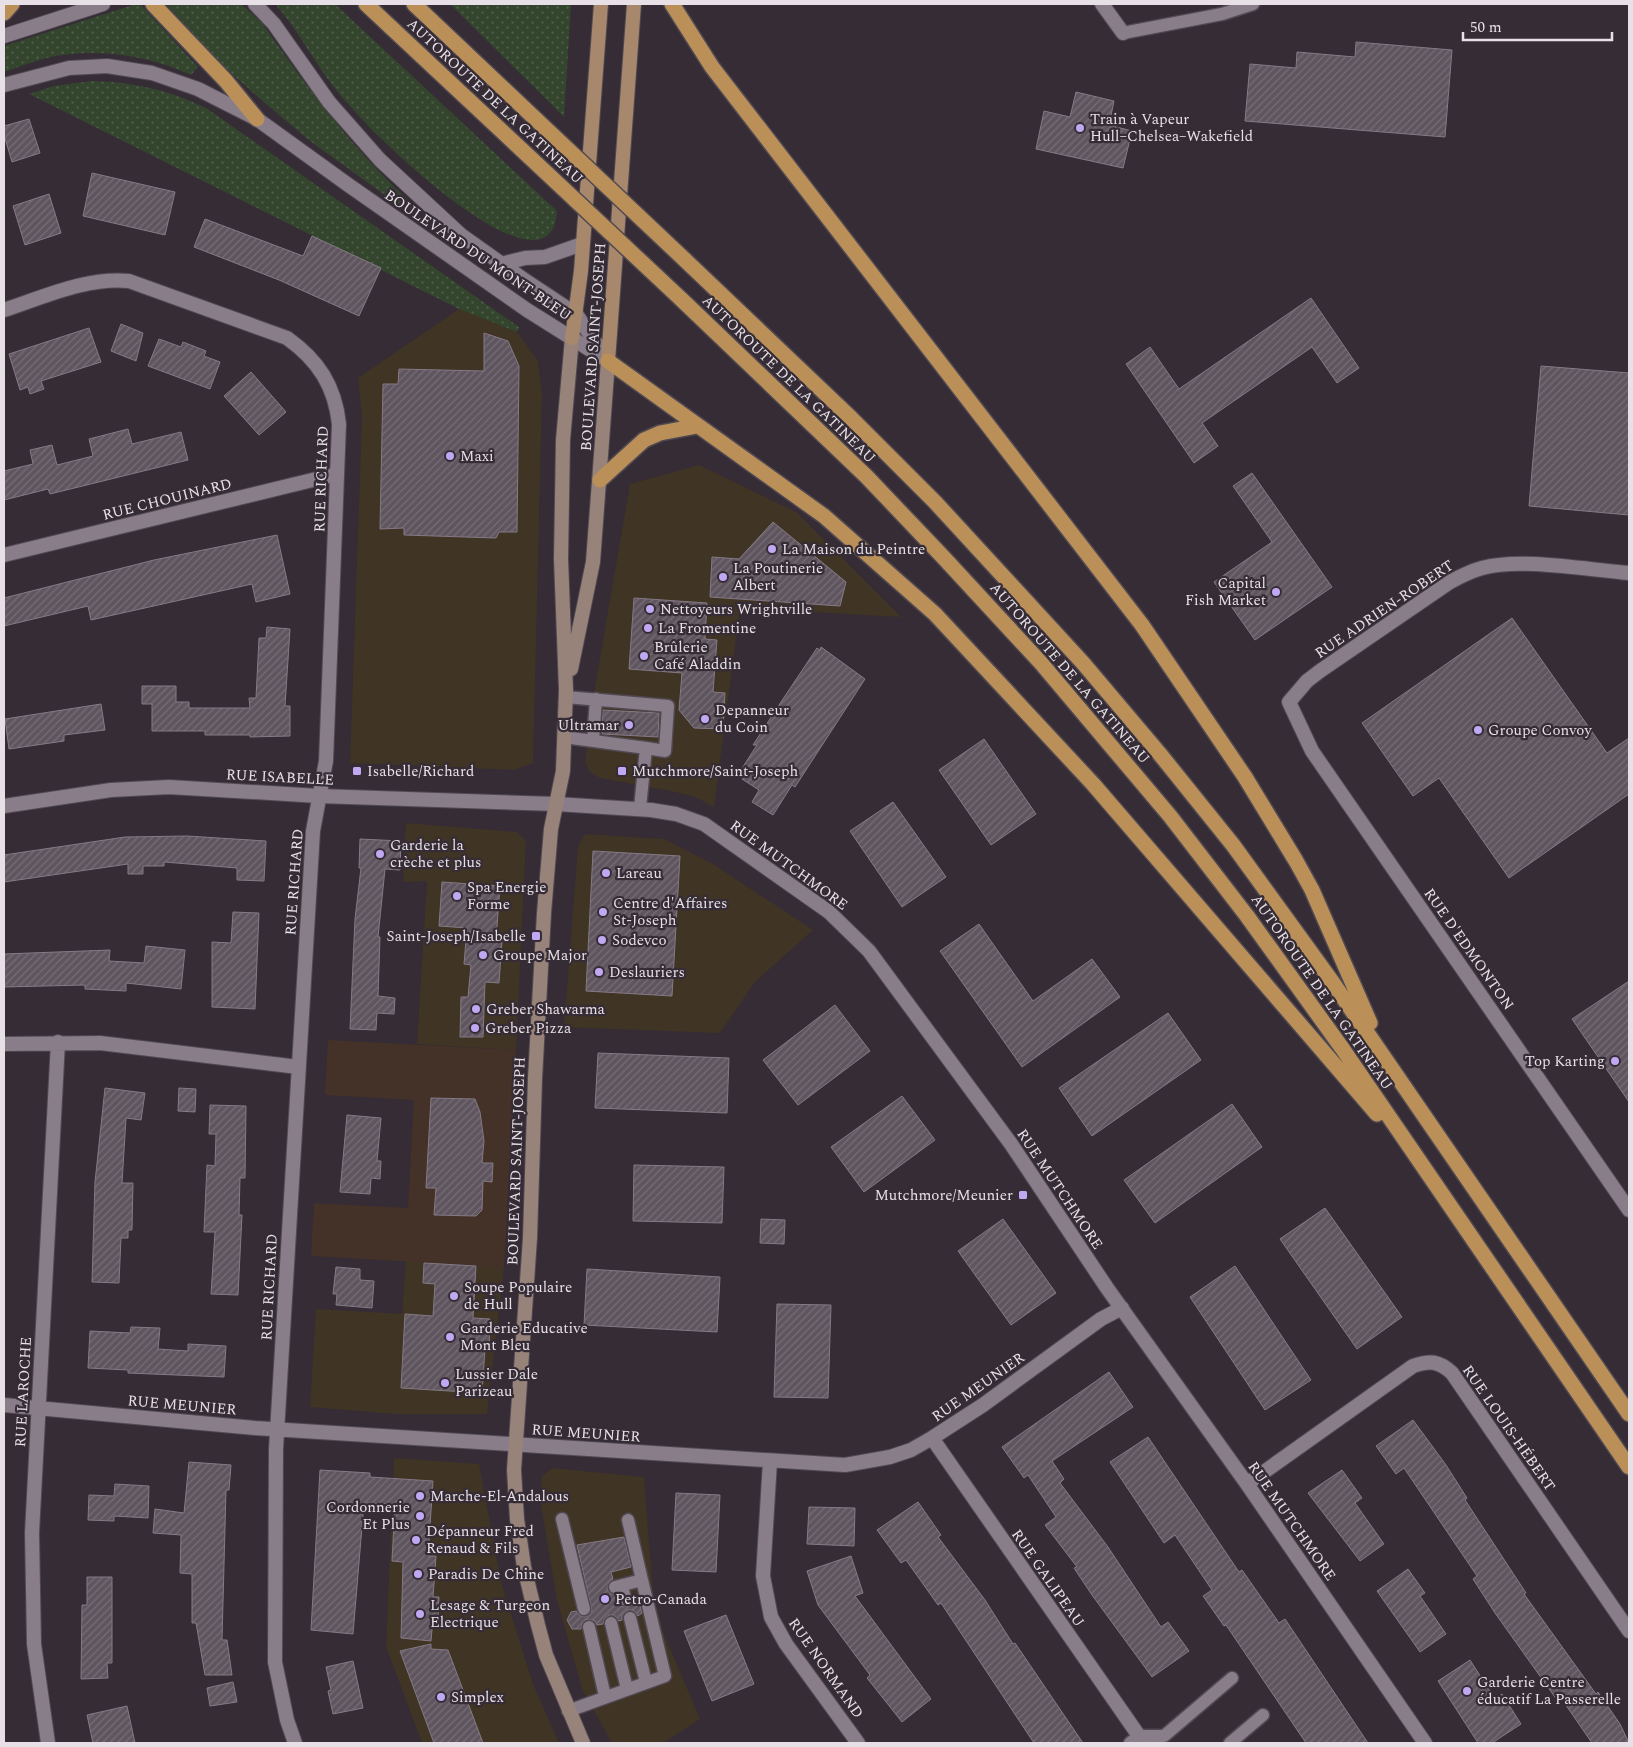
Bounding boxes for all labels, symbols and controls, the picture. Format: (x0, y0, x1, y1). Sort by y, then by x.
scale bar (1463, 10, 1612, 42)
street label: AUTOROUTE DE LA GATINEAU (401, 13, 588, 190)
text: 50 m (1470, 16, 1502, 39)
place label: Train à Vapeur Hull–Chelsea–Wakefield (1090, 108, 1253, 148)
marker: Train à Vapeur Hull–Chelsea–Wakefield (1074, 122, 1086, 134)
street label: BOULEVARD DU MONT-BLEU (380, 184, 576, 327)
street label: BOULEVARD SAINT-JOSEPH (575, 242, 612, 452)
street label: AUTOROUTE DE LA GATINEAU (696, 290, 881, 469)
street label: RUE RICHARD (308, 425, 335, 533)
place label: Maxi (460, 445, 494, 468)
marker: Maxi (444, 450, 456, 462)
street label: RUE CHOUINARD (100, 472, 234, 527)
place label: La Maison du Peintre (782, 538, 925, 561)
marker: La Maison du Peintre (766, 543, 778, 555)
street label: RUE ADRIEN-ROBERT (1310, 554, 1458, 664)
place label: La Poutinerie Albert (733, 557, 823, 597)
marker: La Poutinerie Albert (717, 571, 729, 583)
place label: Capital Fish Market (1185, 572, 1266, 612)
street label: AUTOROUTE DE LA GATINEAU (984, 577, 1155, 769)
marker: Capital Fish Market (1270, 586, 1282, 598)
place label: Nettoyeurs Wrightville (660, 598, 812, 621)
marker: Nettoyeurs Wrightville (644, 603, 656, 615)
place label: La Fromentine (658, 617, 756, 640)
marker: La Fromentine (642, 622, 654, 634)
place label: Brûlerie Café Aladdin (654, 636, 742, 676)
marker: Brûlerie Café Aladdin (638, 650, 650, 662)
place label: Depanneur du Coin (715, 699, 789, 739)
marker: Depanneur du Coin (699, 713, 711, 725)
place label: Ultramar (558, 714, 619, 737)
marker: Ultramar (623, 719, 635, 731)
place label: Groupe Convoy (1488, 719, 1592, 742)
marker: Groupe Convoy (1472, 724, 1484, 736)
place label: Isabelle/Richard (367, 760, 474, 783)
place label: Mutchmore/Saint-Joseph (632, 760, 799, 783)
street label: RUE ISABELLE (225, 763, 335, 792)
marker: Isabelle/Richard (351, 765, 363, 777)
marker: Mutchmore/Saint-Joseph (616, 765, 628, 777)
street label: RUE MUTCHMORE (725, 815, 853, 916)
street label: RUE RICHARD (279, 828, 310, 936)
place label: Garderie la crèche et plus (390, 834, 481, 874)
marker: Garderie la crèche et plus (374, 848, 386, 860)
place label: Lareau (616, 862, 662, 885)
marker: Lareau (600, 867, 612, 879)
place label: Spa Energie Forme (467, 876, 547, 916)
street label: RUE D'EDMONTON (1418, 883, 1519, 1015)
marker: Spa Energie Forme (451, 890, 463, 902)
street label: AUTOROUTE DE LA GATINEAU (1245, 890, 1398, 1095)
place label: Centre d'Affaires St-Joseph (613, 892, 727, 932)
marker: Centre d'Affaires St-Joseph (597, 906, 609, 918)
place label: Saint-Joseph/Isabelle (387, 925, 526, 948)
place label: Sodevco (612, 929, 667, 952)
marker: Saint-Joseph/Isabelle (530, 930, 542, 942)
marker: Sodevco (596, 934, 608, 946)
place label: Groupe Major (493, 944, 587, 967)
marker: Groupe Major (477, 949, 489, 961)
place label: Deslauriers (609, 961, 685, 984)
marker: Deslauriers (593, 966, 605, 978)
place label: Greber Shawarma (486, 998, 606, 1021)
marker: Greber Shawarma (470, 1003, 482, 1015)
place label: Greber Pizza (485, 1017, 572, 1040)
marker: Greber Pizza (469, 1022, 481, 1034)
place label: Top Karting (1525, 1050, 1605, 1073)
marker: Top Karting (1609, 1055, 1621, 1067)
street label: BOULEVARD SAINT-JOSEPH (501, 1056, 532, 1266)
street label: RUE MUTCHMORE (1011, 1124, 1109, 1254)
place label: Mutchmore/Meunier (874, 1184, 1013, 1207)
marker: Mutchmore/Meunier (1017, 1189, 1029, 1201)
street label: RUE RICHARD (255, 1233, 284, 1341)
place label: Soupe Populaire de Hull (464, 1276, 572, 1316)
marker: Soupe Populaire de Hull (448, 1290, 460, 1302)
place label: Garderie Educative Mont Bleu (460, 1317, 588, 1357)
marker: Garderie Educative Mont Bleu (444, 1331, 456, 1343)
street label: RUE LAROCHE (9, 1336, 38, 1448)
street label: RUE MEUNIER (927, 1347, 1030, 1428)
street label: RUE LOUIS-HÉBERT (1456, 1360, 1561, 1496)
place label: Lussier Dale Parizeau (455, 1363, 538, 1403)
marker: Lussier Dale Parizeau (439, 1377, 451, 1389)
street label: RUE MEUNIER (127, 1389, 237, 1422)
street label: RUE MEUNIER (531, 1418, 641, 1449)
street label: RUE MUTCHMORE (1242, 1457, 1341, 1586)
place label: Marche-El-Andalous (430, 1485, 569, 1508)
marker: Marche-El-Andalous (414, 1490, 426, 1502)
place label: Cordonnerie Et Plus (326, 1496, 410, 1536)
marker: Cordonnerie Et Plus (414, 1510, 426, 1522)
place label: Dépanneur Fred Renaud & Fils (426, 1520, 534, 1560)
street label: RUE GALIPEAU (1005, 1525, 1090, 1632)
marker: Dépanneur Fred Renaud & Fils (410, 1534, 422, 1546)
place label: Paradis De Chine (428, 1563, 544, 1586)
marker: Paradis De Chine (412, 1568, 424, 1580)
place label: Petro-Canada (615, 1588, 707, 1611)
marker: Petro-Canada (599, 1593, 611, 1605)
place label: Lesage & Turgeon Electrique (430, 1594, 550, 1634)
marker: Lesage & Turgeon Electrique (414, 1608, 426, 1620)
street label: RUE NORMAND (782, 1613, 869, 1723)
place label: Garderie Centre éducatif La Passerelle (1477, 1671, 1621, 1711)
marker: Garderie Centre éducatif La Passerelle (1461, 1685, 1473, 1697)
place label: Simplex (451, 1686, 505, 1709)
marker: Simplex (435, 1691, 447, 1703)

